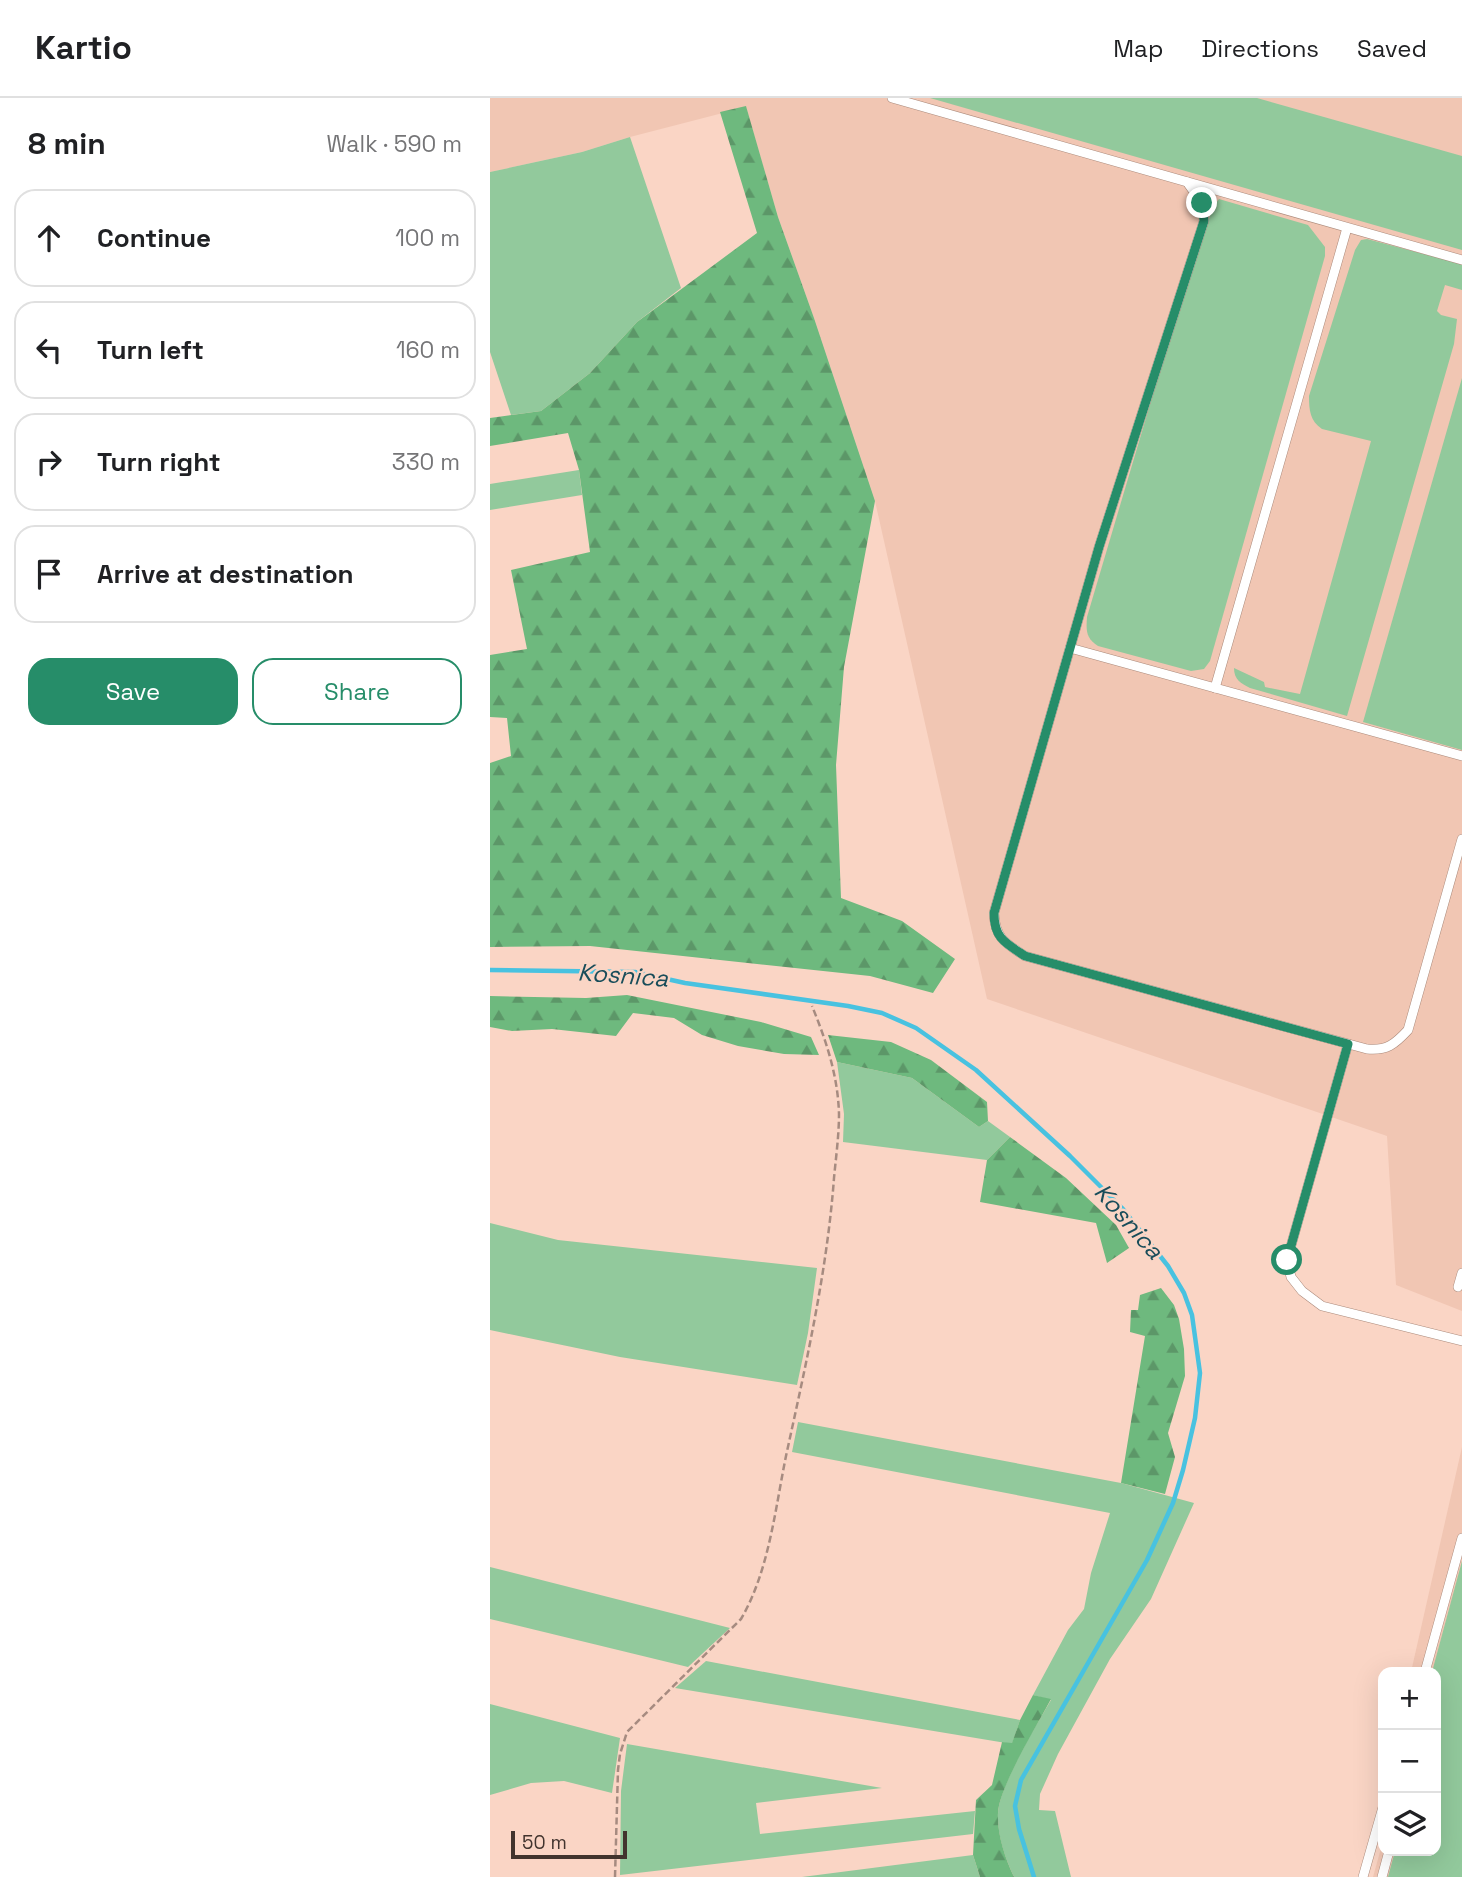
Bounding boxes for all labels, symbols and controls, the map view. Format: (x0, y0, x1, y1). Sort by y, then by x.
text: Kartio (35, 27, 132, 69)
text: Map (1113, 33, 1163, 64)
text: Directions (1201, 33, 1319, 64)
text: Saved (1357, 33, 1427, 64)
text: 8 min (28, 124, 106, 163)
text: Walk · 590 m (326, 129, 462, 159)
route end (1186, 187, 1217, 218)
icon: ahead (30, 219, 68, 257)
text: Continue (97, 221, 211, 255)
text: 100 m (395, 223, 460, 253)
icon: left (30, 331, 68, 369)
text: Turn left (97, 333, 204, 367)
text: 160 m (396, 335, 460, 365)
icon: right (30, 443, 68, 481)
text: Turn right (97, 445, 221, 479)
text: 330 m (392, 447, 460, 477)
icon: arrive (30, 555, 68, 593)
text: Arrive at destination (97, 557, 354, 591)
button: Save (28, 658, 238, 725)
button: Share (252, 658, 462, 725)
water label: Kosnica (577, 956, 669, 994)
water label: Kosnica (1088, 1177, 1170, 1265)
route start (1271, 1244, 1302, 1275)
map controls (1378, 1667, 1441, 1856)
button: + (1378, 1667, 1441, 1730)
button: − (1378, 1730, 1441, 1793)
button: layers (1378, 1793, 1441, 1856)
scale bar (511, 1828, 626, 1860)
text: 50 m (522, 1830, 567, 1855)

